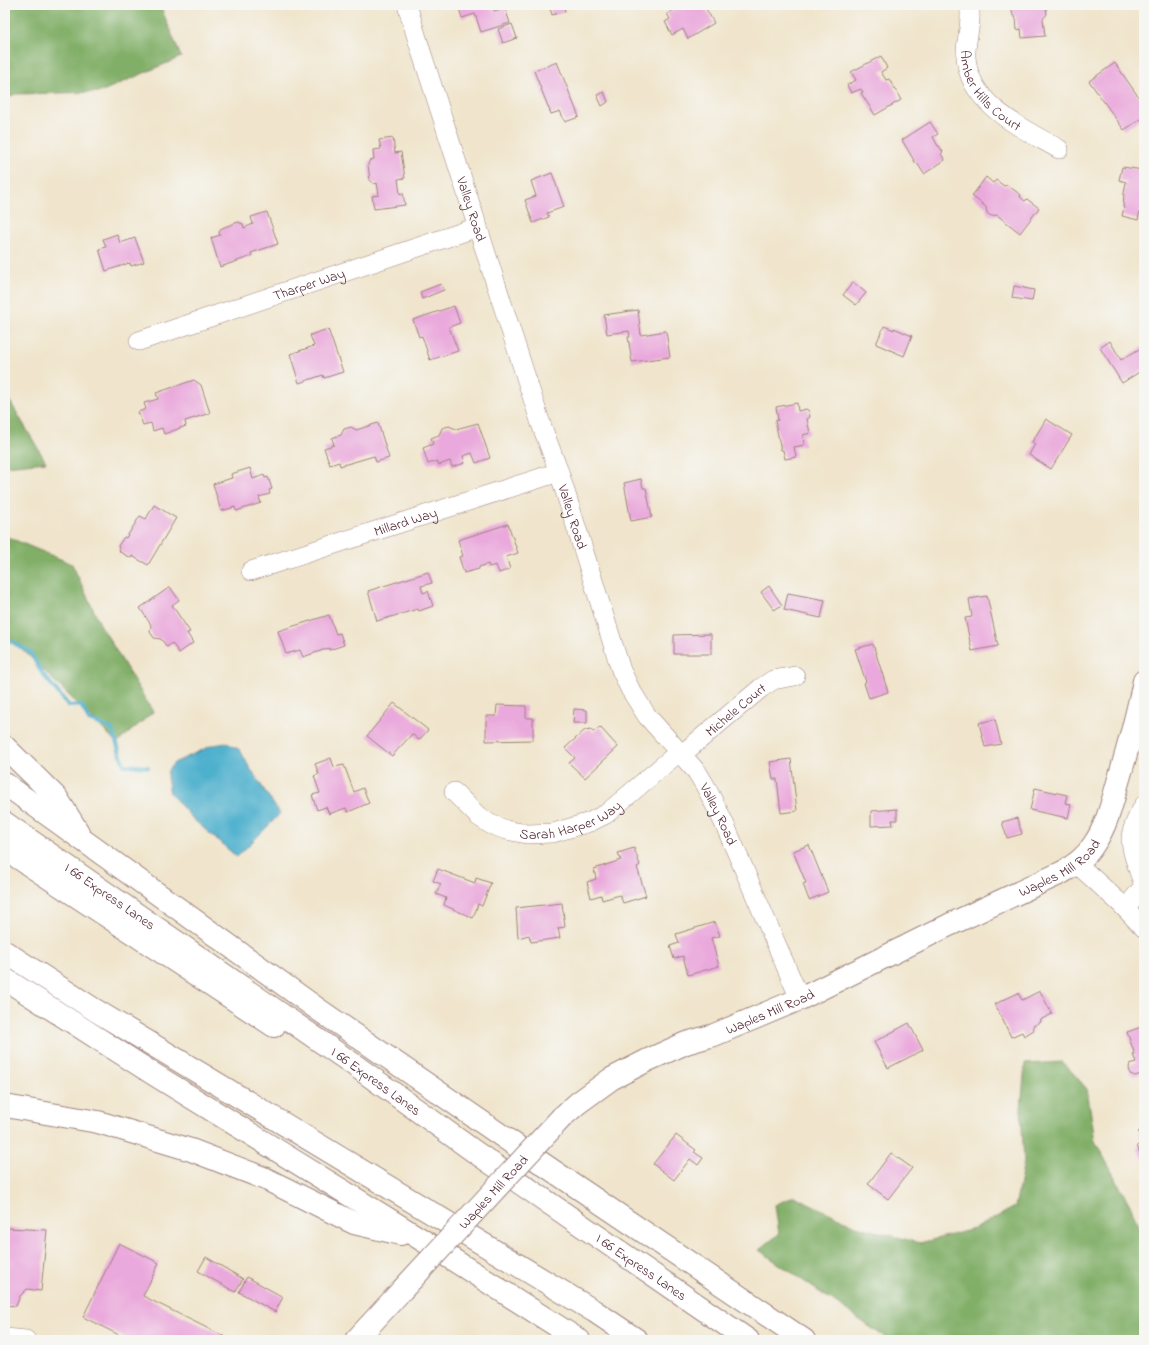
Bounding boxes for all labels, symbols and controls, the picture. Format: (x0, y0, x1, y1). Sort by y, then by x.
street label: Amber Hills Court (954, 50, 1025, 137)
street label: Valley Road (450, 173, 491, 245)
street label: Tharper Way (270, 263, 348, 307)
street label: Valley Road (551, 481, 592, 552)
street label: Millard Way (371, 503, 440, 543)
street label: Michele Court (701, 678, 771, 742)
street label: Valley Road (693, 778, 741, 849)
street label: Sarah Harper Way (518, 796, 628, 846)
street label: Waples Mill Road (1016, 835, 1106, 903)
street label: I 66 Express Lanes (60, 858, 159, 936)
street label: Waples Mill Road (723, 984, 819, 1041)
street label: I 66 Express Lanes (326, 1043, 425, 1122)
street label: Waples Mill Road (454, 1151, 534, 1235)
street label: I 66 Express Lanes (591, 1229, 691, 1307)

